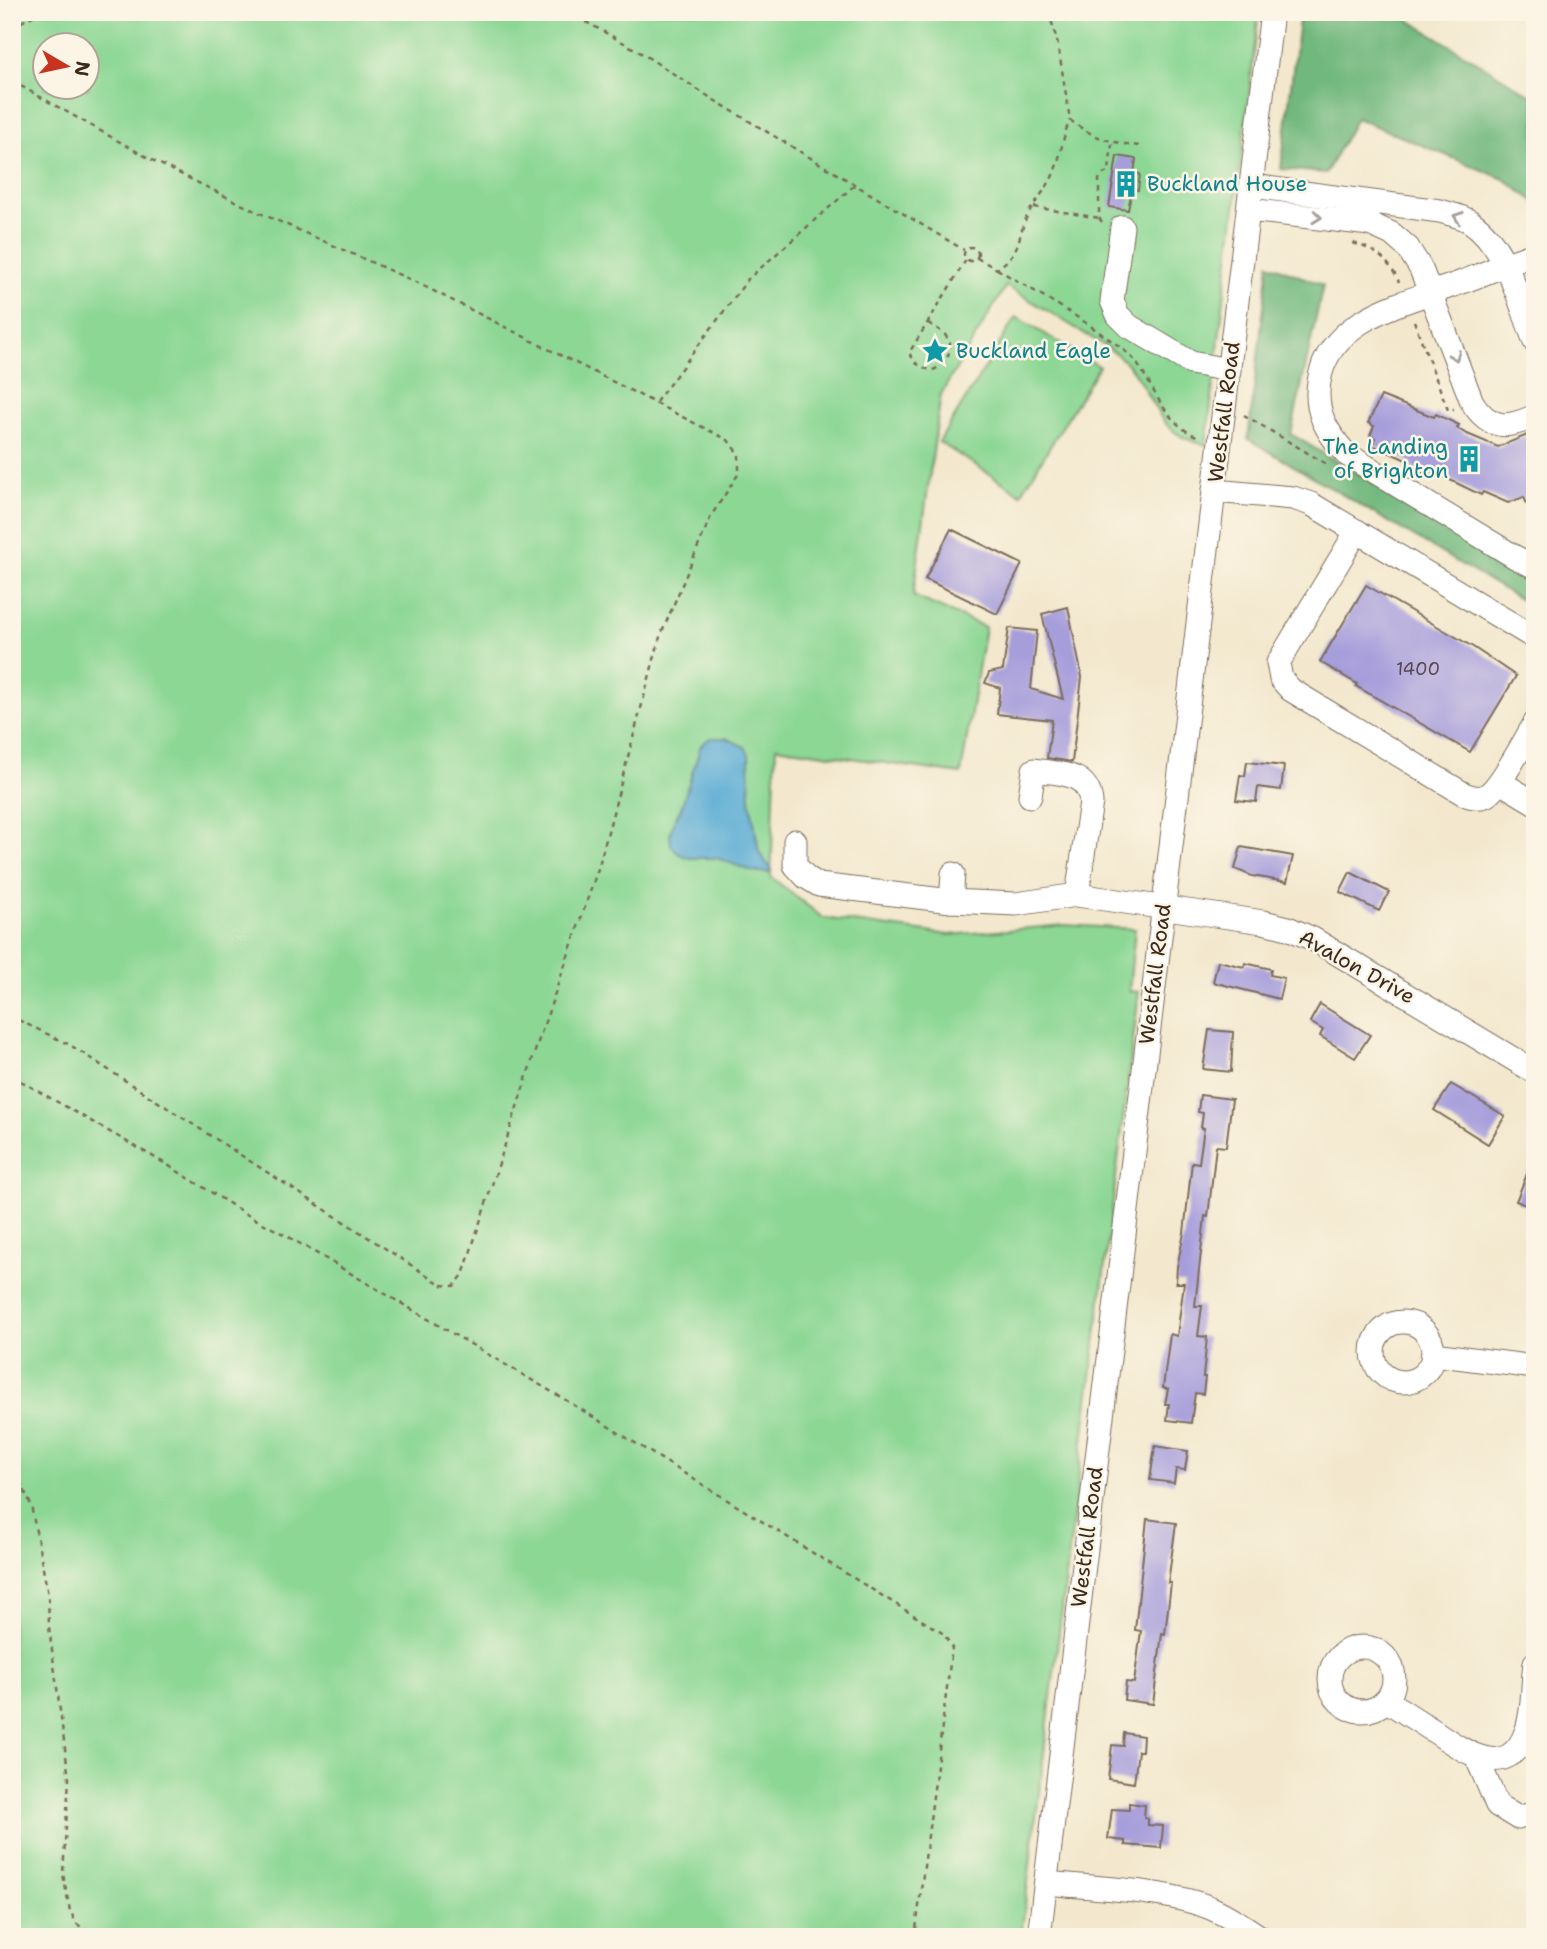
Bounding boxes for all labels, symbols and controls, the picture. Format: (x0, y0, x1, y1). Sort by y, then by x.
north arrow (32, 32, 102, 102)
text: N (69, 59, 96, 78)
building icon: Buckland House (1111, 169, 1141, 199)
place label: Buckland House (1147, 170, 1308, 198)
one-way arrow (1311, 210, 1322, 225)
one-way arrow (1453, 211, 1465, 225)
place icon: Buckland Eagle (920, 336, 950, 366)
place label: Buckland Eagle (956, 337, 1111, 365)
street label: Westfall Road (1201, 340, 1247, 484)
one-way arrow (1446, 350, 1460, 362)
place label: The Landing of Brighton (1322, 433, 1448, 485)
building icon: The Landing of Brighton (1454, 444, 1484, 474)
house number: 1400 (1396, 657, 1440, 681)
street label: Westfall Road (1132, 902, 1178, 1046)
street label: Avalon Drive (1294, 923, 1420, 1011)
street label: Westfall Road (1064, 1465, 1110, 1609)

